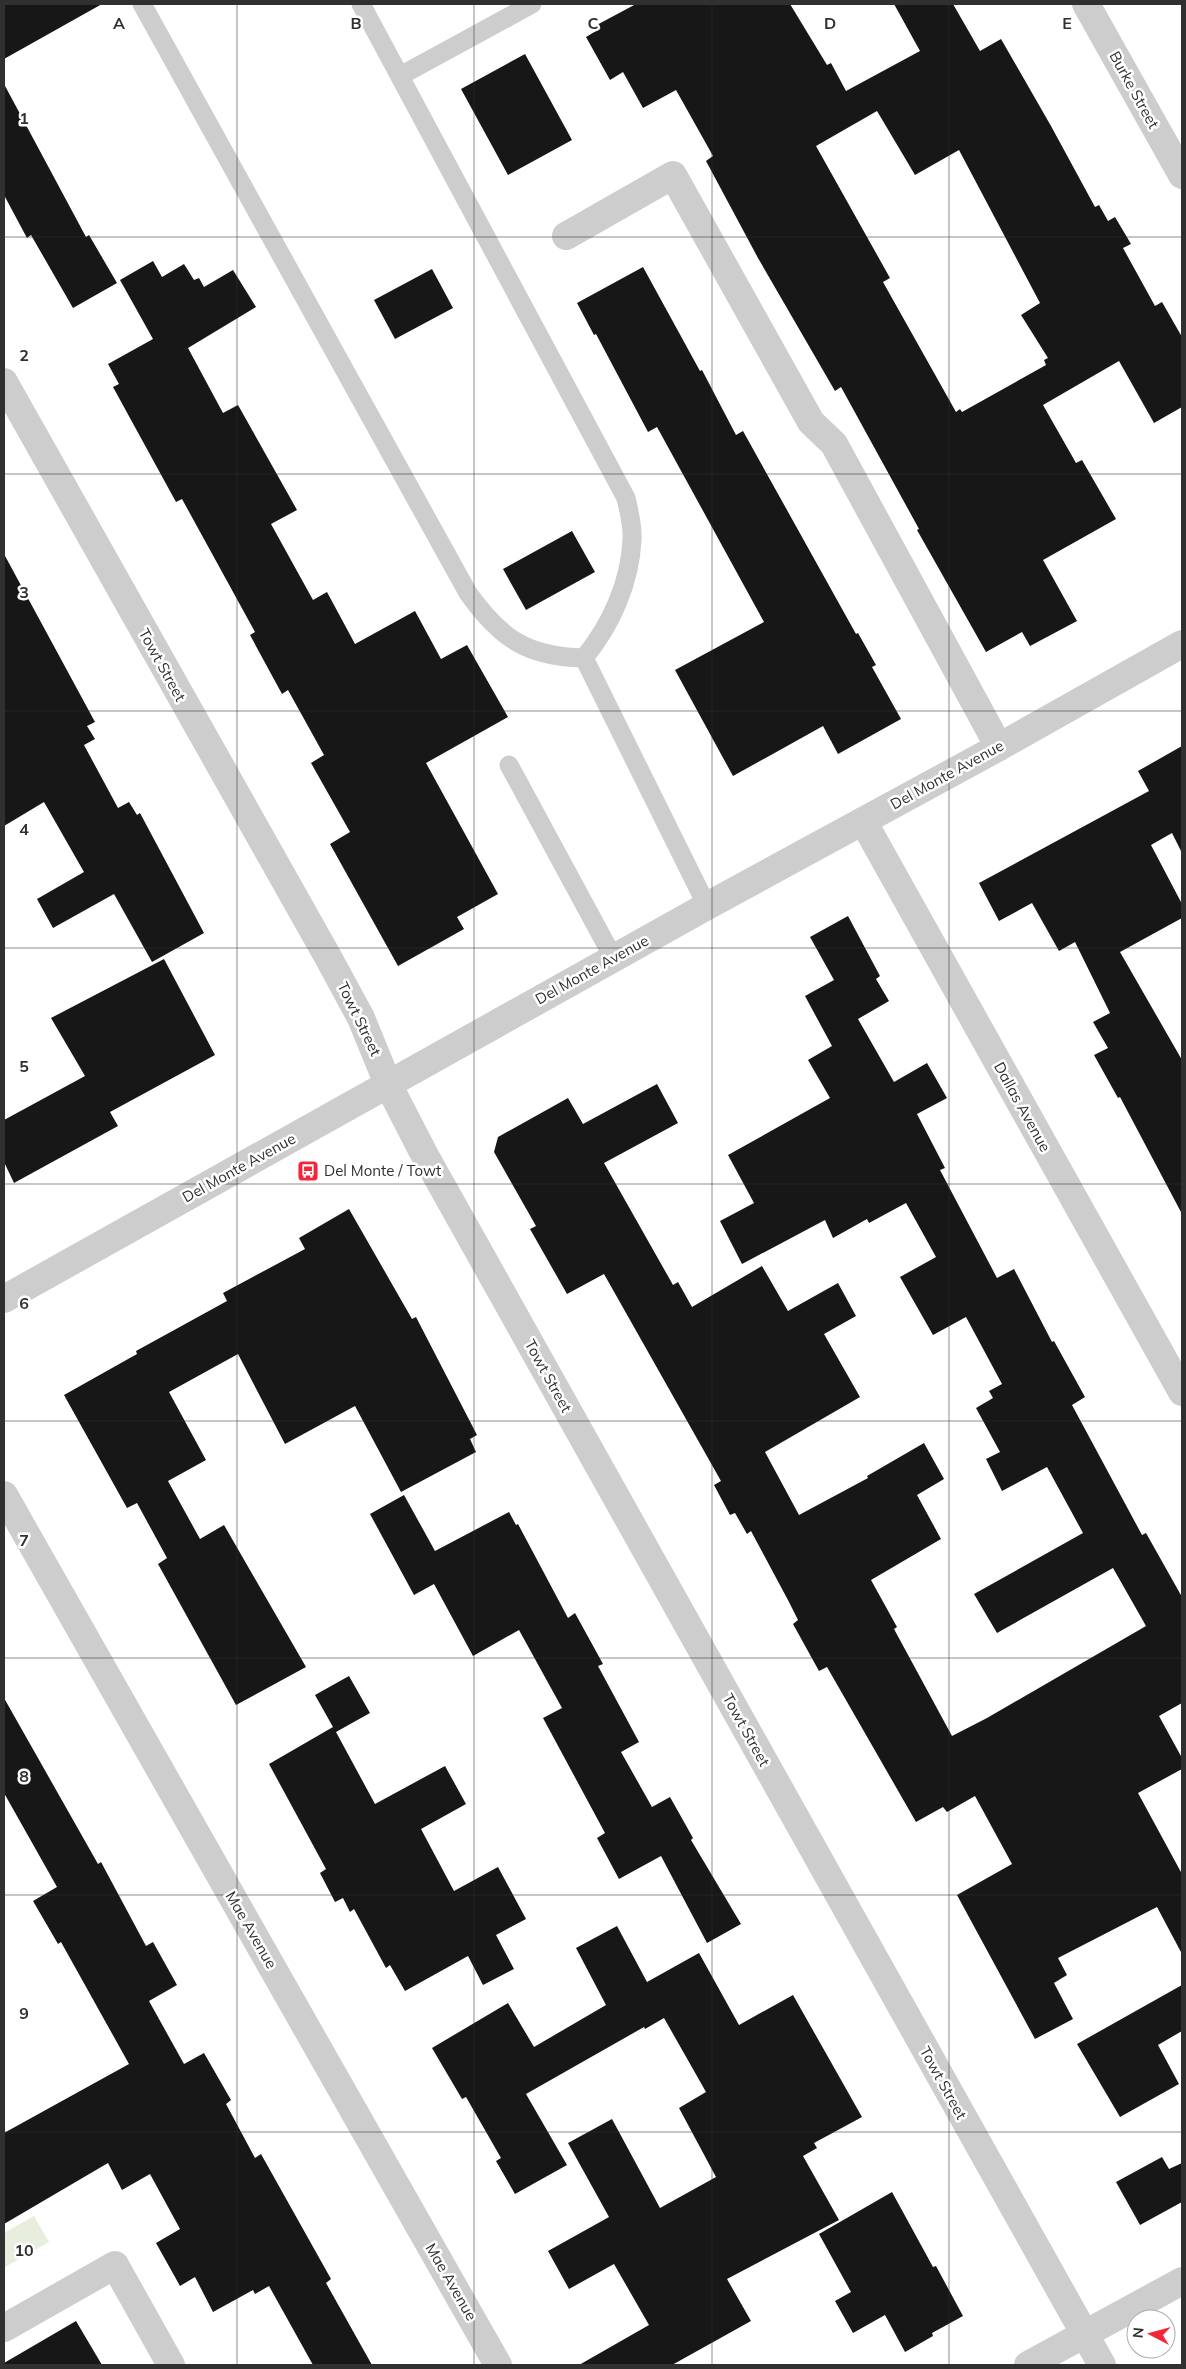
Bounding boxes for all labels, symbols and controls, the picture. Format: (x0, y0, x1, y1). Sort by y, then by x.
text: A (113, 13, 125, 33)
text: B (350, 13, 362, 33)
text: C (588, 13, 599, 33)
text: D (824, 13, 836, 33)
text: E (1062, 13, 1072, 33)
street label: Burke Street (1105, 48, 1163, 132)
text: 1 (19, 108, 29, 128)
text: 2 (19, 345, 29, 365)
text: 3 (19, 582, 29, 602)
street label: Towt Street (135, 625, 190, 704)
street label: Del Monte Avenue (887, 736, 1007, 814)
text: 4 (19, 819, 29, 839)
street label: Del Monte Avenue (532, 931, 652, 1009)
street label: Towt Street (333, 979, 386, 1059)
text: 5 (19, 1056, 29, 1076)
street label: Dallas Avenue (990, 1058, 1055, 1155)
street label: Del Monte Avenue (179, 1129, 299, 1207)
bus stop icon: Del Monte / Towt (296, 1159, 320, 1183)
place label: Del Monte / Towt (324, 1161, 441, 1180)
text: 6 (19, 1293, 29, 1313)
street label: Towt Street (521, 1336, 576, 1415)
text: 7 (19, 1530, 29, 1550)
street label: Towt Street (719, 1690, 774, 1769)
text: 8 (19, 1766, 29, 1786)
street label: Mae Avenue (222, 1888, 281, 1972)
text: 9 (19, 2003, 29, 2023)
street label: Towt Street (916, 2043, 971, 2122)
text: 10 (14, 2240, 34, 2260)
street label: Mae Avenue (422, 2240, 481, 2324)
north arrow (1126, 2309, 1176, 2359)
text: N (1129, 2326, 1148, 2339)

